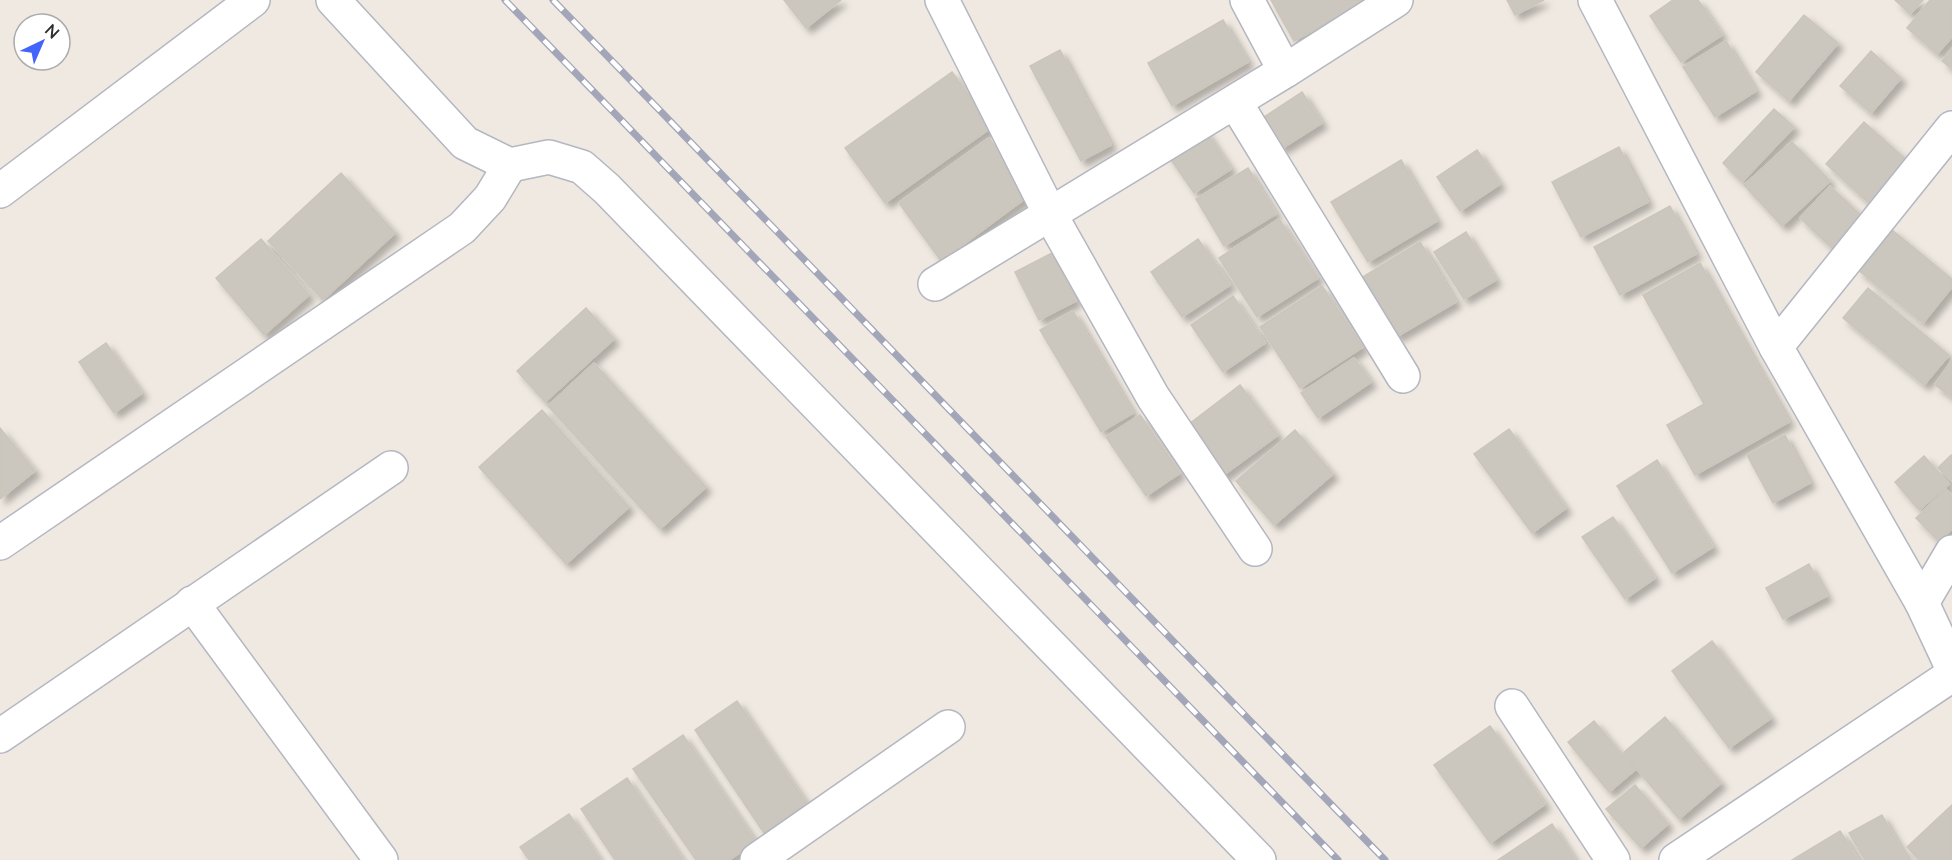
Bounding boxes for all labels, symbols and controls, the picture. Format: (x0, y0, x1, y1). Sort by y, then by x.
north arrow (12, 12, 72, 72)
text: N (42, 20, 64, 42)

